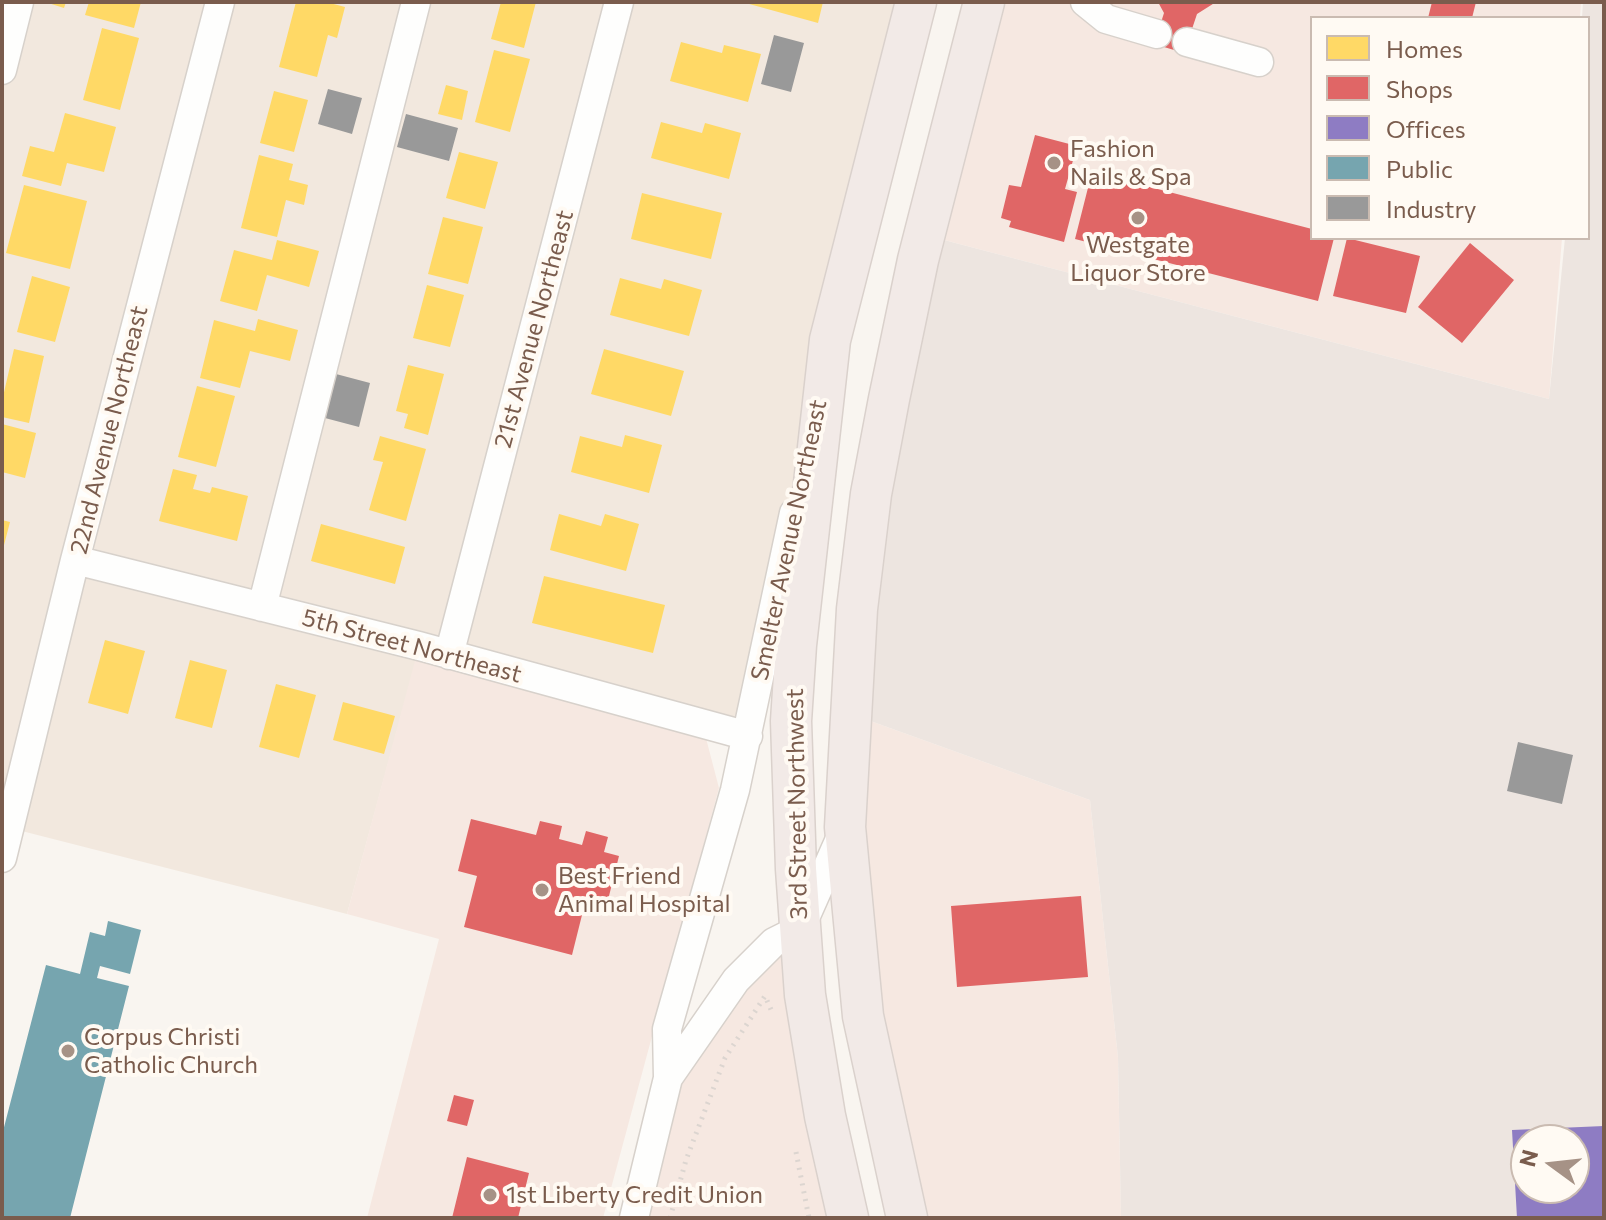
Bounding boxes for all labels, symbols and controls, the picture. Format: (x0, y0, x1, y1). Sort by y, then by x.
legend (1310, 16, 1590, 240)
text: Homes (1386, 34, 1463, 63)
text: Shops (1386, 74, 1453, 103)
text: Offices (1386, 114, 1466, 143)
place label: Fashion Nails & Spa (1070, 135, 1191, 191)
marker: Fashion Nails & Spa (1045, 154, 1063, 172)
text: Public (1386, 154, 1453, 183)
text: Industry (1386, 194, 1476, 223)
street label: 21st Avenue Northeast (488, 207, 580, 451)
marker: Westgate Liquor Store (1129, 209, 1147, 227)
place label: Westgate Liquor Store (1070, 231, 1206, 287)
street label: 22nd Avenue Northeast (64, 303, 154, 557)
street label: Smelter Avenue Northeast (745, 397, 833, 683)
street label: 5th Street Northeast (299, 603, 525, 689)
street label: 3rd Street Northwest (781, 688, 813, 920)
place label: Best Friend Animal Hospital (558, 862, 731, 918)
marker: Best Friend Animal Hospital (533, 881, 551, 899)
place label: Corpus Christi Catholic Church (84, 1023, 258, 1079)
marker: Corpus Christi Catholic Church (59, 1042, 77, 1060)
north arrow (1510, 1124, 1590, 1204)
text: N (1513, 1147, 1543, 1170)
place label: 1st Liberty Credit Union (506, 1181, 763, 1209)
marker: 1st Liberty Credit Union (481, 1186, 499, 1204)

